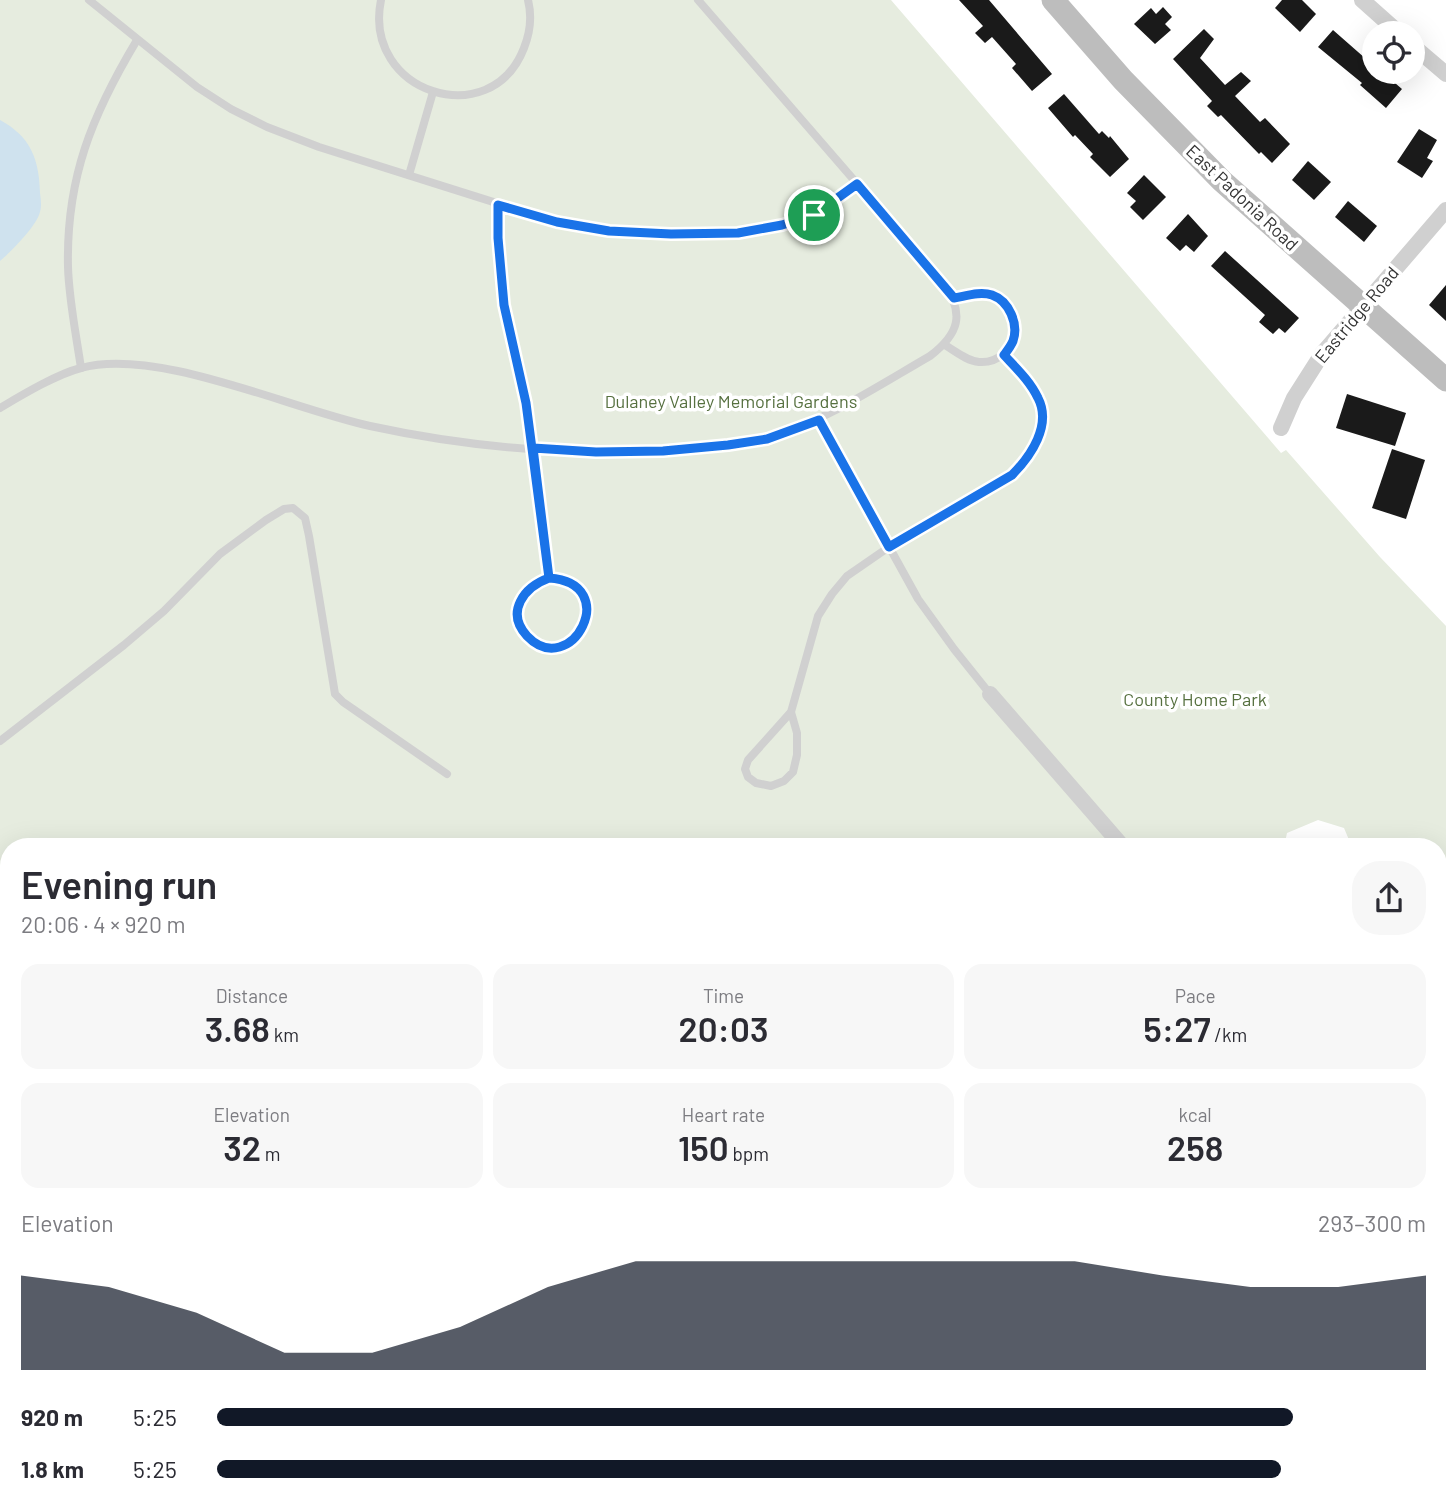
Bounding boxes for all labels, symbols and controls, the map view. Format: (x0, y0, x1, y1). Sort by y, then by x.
map controls (1362, 21, 1425, 84)
button: locate (1362, 21, 1425, 84)
street label: East Padonia Road (1182, 140, 1303, 255)
pin (784, 185, 844, 245)
icon: arrive (795, 196, 833, 234)
street label: Eastridge Road (1310, 262, 1403, 367)
park label: Dulaney Valley Memorial Gardens (605, 390, 857, 412)
park label: County Home Park (1123, 688, 1267, 710)
text: Evening run (21, 861, 217, 907)
button: share (1352, 861, 1426, 935)
text: 20:06 · 4 × 920 m (21, 910, 186, 938)
text: Distance (216, 984, 288, 1007)
text: Time (703, 984, 744, 1007)
text: Pace (1175, 984, 1216, 1007)
text: 3.68 (205, 1007, 270, 1049)
text: 20:03 (678, 1007, 769, 1049)
text: 5:27 (1143, 1007, 1211, 1049)
text: km (270, 1023, 299, 1046)
text: /km (1211, 1023, 1247, 1046)
text: Elevation (214, 1103, 290, 1126)
text: Heart rate (682, 1103, 765, 1126)
text: kcal (1179, 1103, 1212, 1126)
text: 32 (223, 1126, 261, 1168)
text: 150 (678, 1126, 729, 1168)
text: 258 (1167, 1126, 1223, 1168)
text: m (261, 1142, 281, 1165)
text: bpm (729, 1142, 769, 1165)
text: Elevation (21, 1209, 114, 1237)
text: 293–300 m (1318, 1209, 1426, 1237)
text: 920 m (21, 1403, 83, 1431)
text: 5:25 (133, 1403, 177, 1431)
text: 1.8 km (21, 1455, 84, 1483)
text: 5:25 (133, 1455, 177, 1483)

